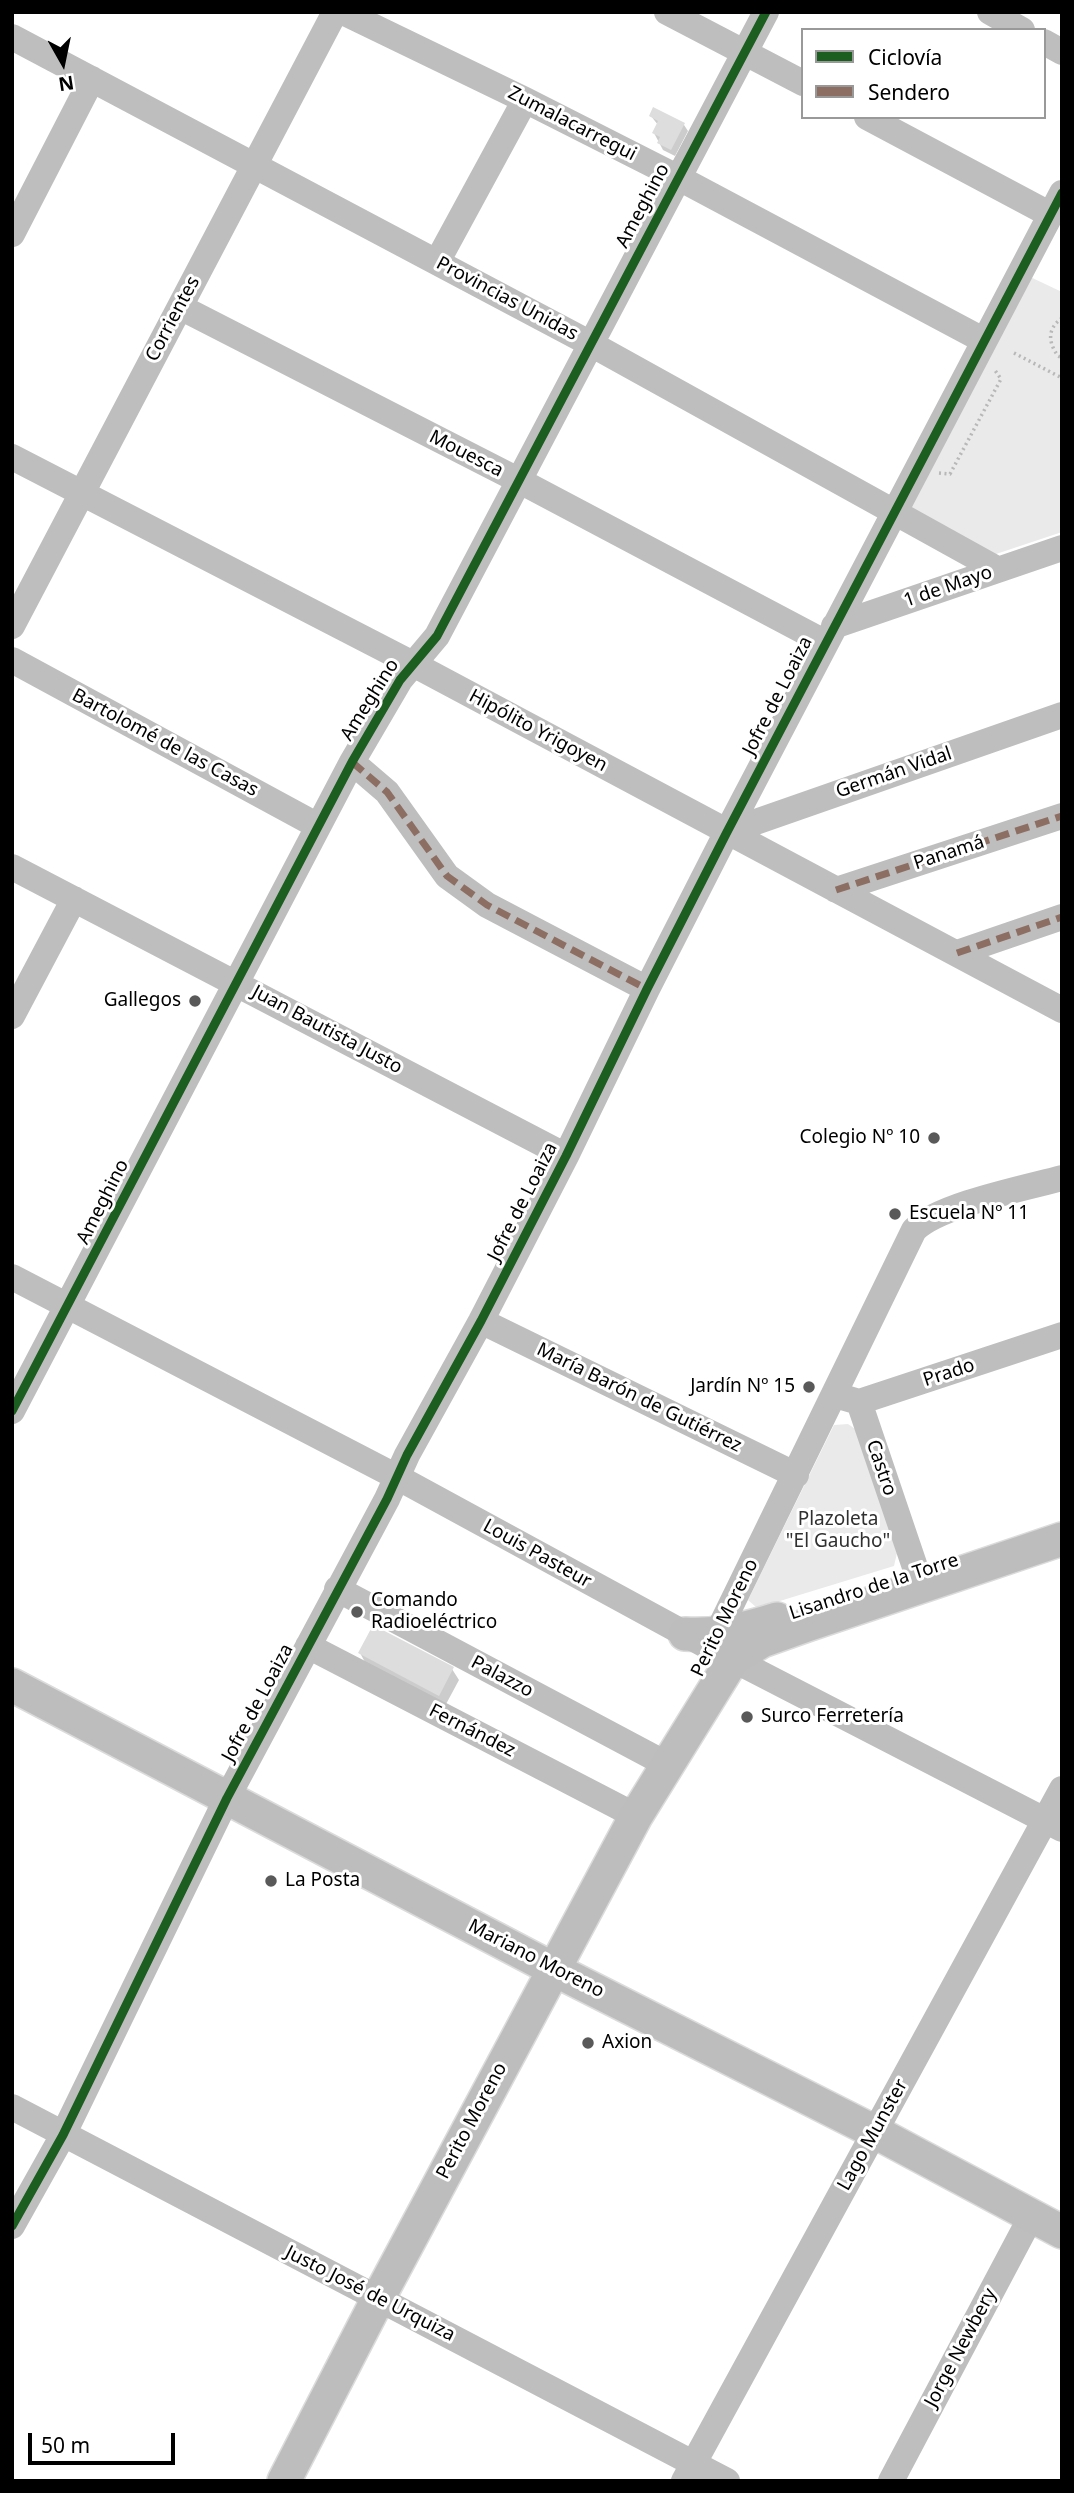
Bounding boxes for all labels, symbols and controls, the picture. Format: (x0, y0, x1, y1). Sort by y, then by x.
north arrow (28, 28, 98, 98)
legend (801, 28, 1046, 119)
text: Ciclovía (868, 43, 942, 71)
text: N (57, 70, 76, 98)
text: Sendero (868, 78, 950, 106)
street label: Zumalacarregui (504, 82, 640, 166)
street label: Ameghino (611, 160, 675, 252)
street label: Provincias Unidas (432, 252, 582, 346)
street label: Corrientes (141, 272, 205, 366)
street label: Mouesca (425, 426, 507, 482)
street label: 1 de Mayo (901, 561, 995, 613)
street label: Jofre de Loaiza (738, 633, 818, 759)
street label: Ameghino (336, 655, 404, 745)
street label: Bartolomé de las Casas (68, 684, 262, 802)
street label: Hipólito Yrigoyen (465, 685, 611, 777)
street label: Germán Vidal (833, 743, 955, 803)
street label: Panamá (911, 831, 987, 875)
street label: Juan Bautista Justo (248, 981, 406, 1079)
place label: Gallegos (104, 990, 181, 1012)
marker: Gallegos (187, 993, 203, 1009)
place label: Colegio Nº 10 (800, 1127, 920, 1149)
marker: Colegio Nº 10 (926, 1130, 942, 1146)
street label: Jofre de Loaiza (483, 1139, 563, 1265)
street label: Ameghino (72, 1156, 134, 1248)
place label: Escuela Nº 11 (909, 1203, 1029, 1225)
marker: Escuela Nº 11 (887, 1206, 903, 1222)
street label: María Barón de Gutiérrez (533, 1338, 745, 1458)
street label: Prado (920, 1354, 978, 1392)
place label: Jardín Nº 15 (690, 1376, 795, 1398)
marker: Jardín Nº 15 (801, 1379, 817, 1395)
street label: Castro (861, 1437, 901, 1499)
park label: Plazoleta "El Gaucho" (786, 1509, 890, 1553)
street label: Louis Pasteur (479, 1515, 595, 1593)
street label: Lisandro de la Torre (787, 1549, 961, 1625)
street label: Perito Moreno (687, 1555, 763, 1681)
place label: Comando Radioeléctrico (371, 1590, 497, 1634)
marker: Comando Radioeléctrico (349, 1604, 365, 1620)
street label: Jofre de Loaiza (217, 1640, 299, 1766)
street label: Palazzo (467, 1651, 537, 1703)
street label: Fernández (425, 1700, 519, 1762)
place label: Surco Ferretería (761, 1706, 904, 1728)
marker: Surco Ferretería (739, 1709, 755, 1725)
place label: La Posta (285, 1870, 360, 1892)
marker: La Posta (263, 1873, 279, 1889)
street label: Mariano Moreno (464, 1915, 608, 2003)
place label: Axion (602, 2032, 652, 2054)
marker: Axion (580, 2035, 596, 2051)
street label: Perito Moreno (432, 2059, 512, 2183)
street label: Lago Munster (833, 2075, 913, 2195)
street label: Justo José de Urquiza (281, 2241, 459, 2347)
street label: Jorge Newbery (920, 2285, 1002, 2411)
scale bar (32, 2420, 178, 2464)
text: 50 m (41, 2431, 90, 2459)

